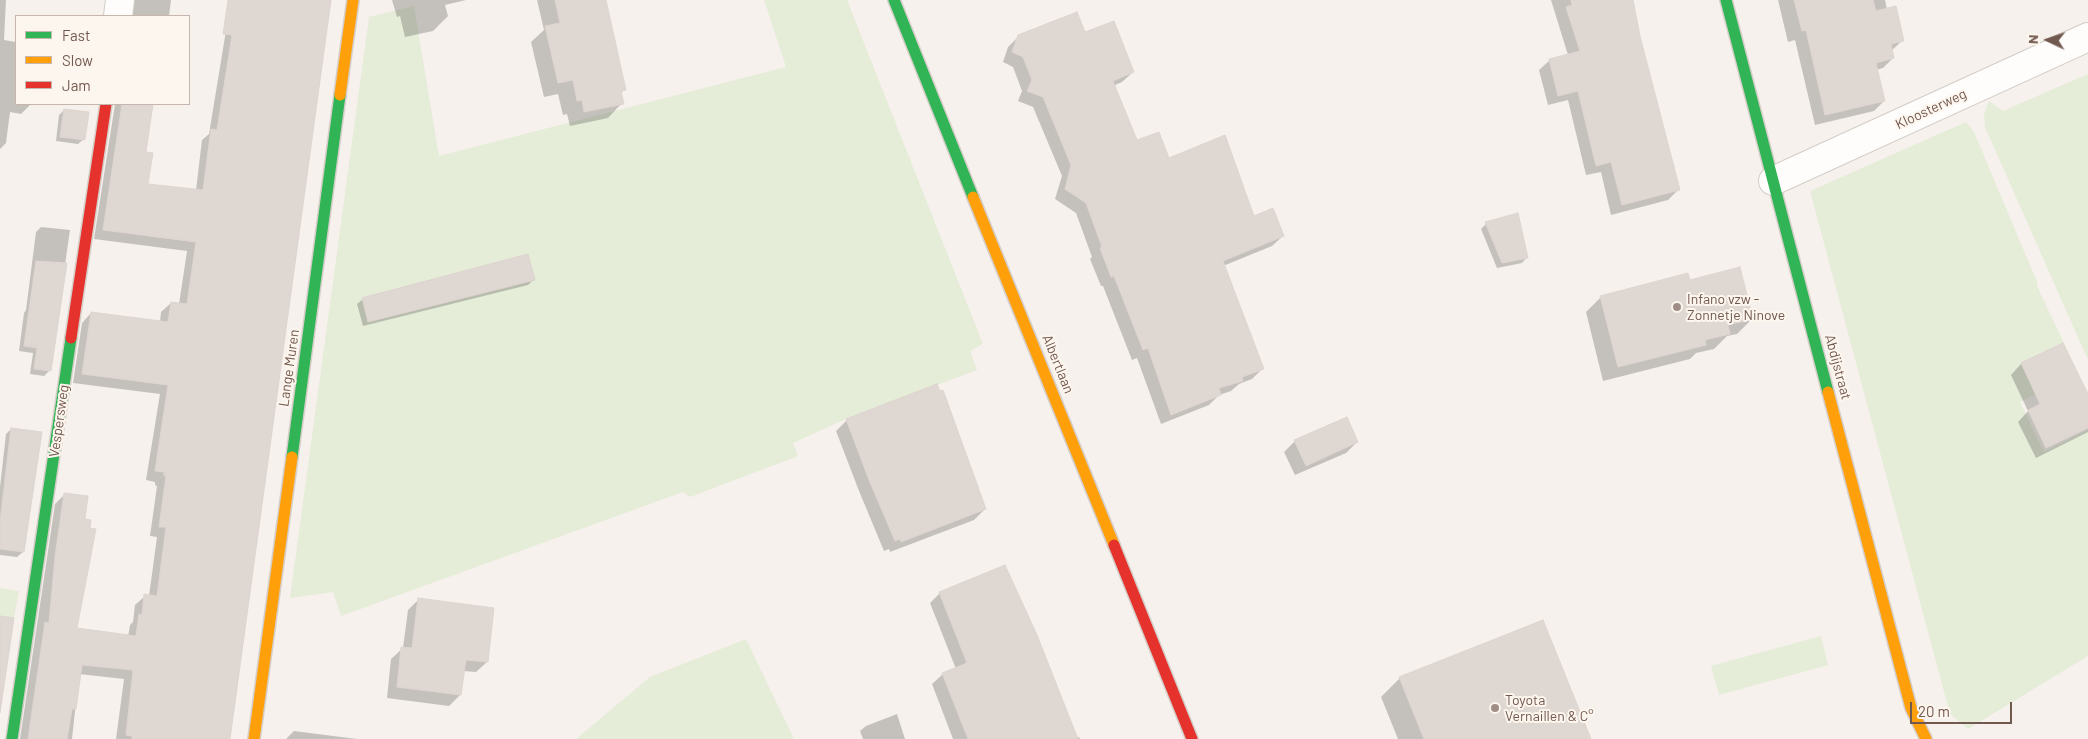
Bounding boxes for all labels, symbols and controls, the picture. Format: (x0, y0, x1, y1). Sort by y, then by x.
legend (15, 15, 190, 105)
north arrow (2023, 15, 2073, 65)
text: Fast (62, 26, 90, 44)
text: N (2024, 34, 2041, 44)
text: Slow (62, 51, 93, 69)
text: Jam (62, 76, 91, 94)
street label: Kloosterweg (1893, 85, 1969, 133)
place label: Infano vzw - Zonnetje Ninove (1687, 291, 1785, 324)
marker: Infano vzw - Zonnetje Ninove (1671, 301, 1683, 313)
street label: Lange Muren (275, 328, 303, 408)
street label: Albertlaan (1039, 332, 1077, 396)
street label: Abdijstraat (1821, 333, 1855, 401)
street label: Vespersweg (46, 384, 72, 458)
place label: Toyota Vernaillen & C° (1505, 692, 1593, 724)
scale bar (1913, 692, 2016, 724)
marker: Toyota Vernaillen & C° (1489, 702, 1501, 714)
text: 20 m (1918, 702, 1950, 720)

